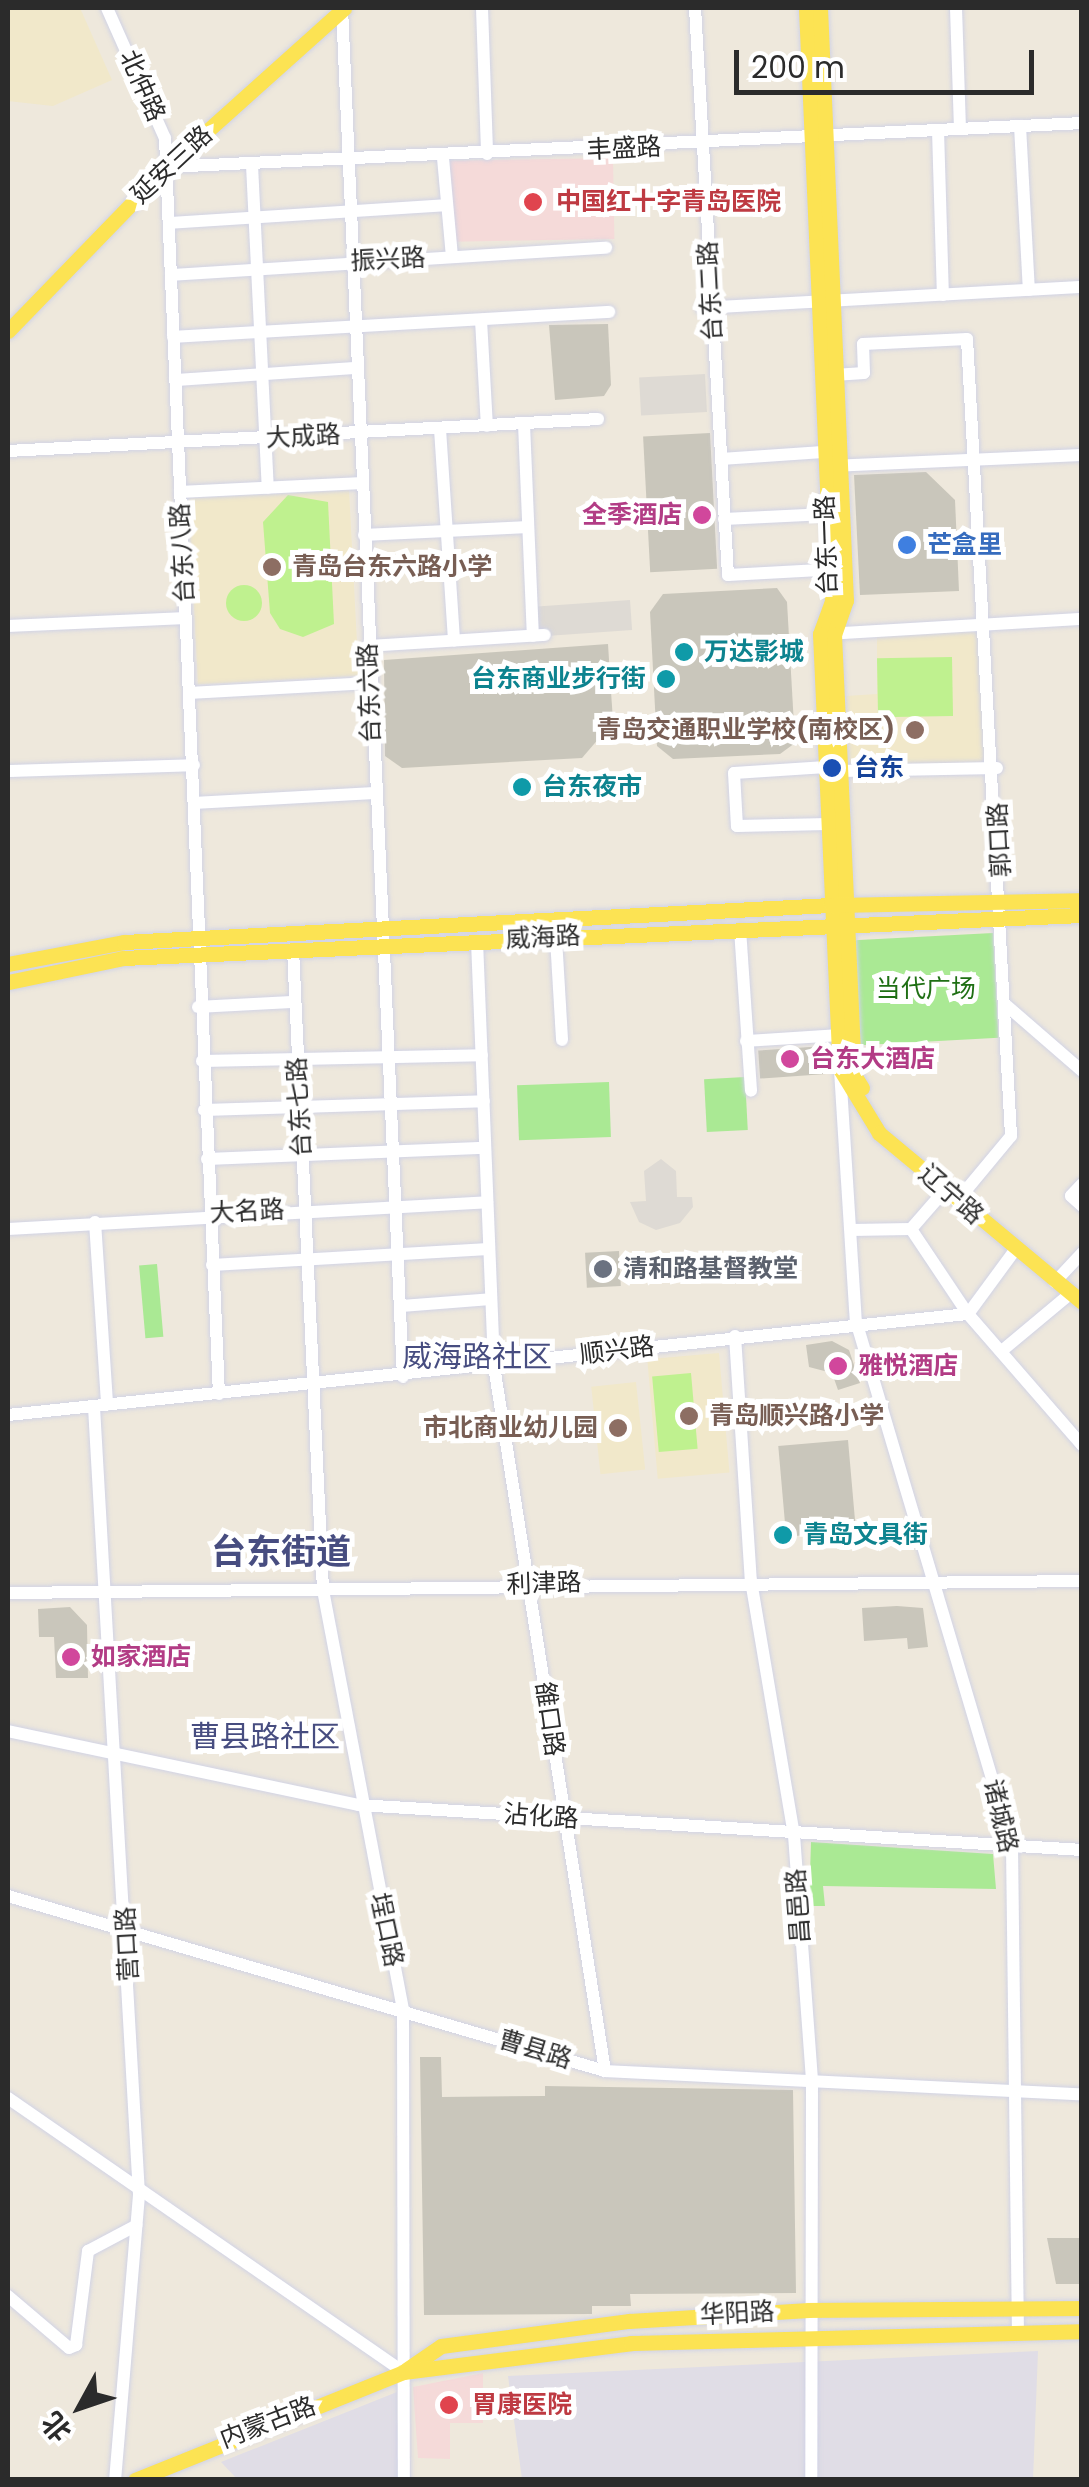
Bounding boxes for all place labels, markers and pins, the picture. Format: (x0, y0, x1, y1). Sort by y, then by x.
place label: 中国红十字青岛医院 (556, 187, 781, 217)
marker: 中国红十字青岛医院 (520, 189, 546, 215)
place label: 全季酒店 (582, 500, 682, 530)
marker: 全季酒店 (691, 504, 713, 526)
place label: 芒盒里 (927, 530, 1002, 560)
marker: 芒盒里 (896, 534, 918, 556)
place label: 青岛台东六路小学 (292, 552, 492, 582)
marker: 青岛台东六路小学 (261, 556, 283, 578)
place label: 万达影城 (704, 637, 804, 667)
marker: 万达影城 (673, 641, 695, 663)
place label: 台东商业步行街 (471, 664, 646, 694)
marker: 台东商业步行街 (655, 668, 677, 690)
place label: 青岛交通职业学校(南校区) (596, 715, 895, 745)
marker: 青岛交通职业学校(南校区) (904, 719, 926, 741)
place label: 台东 (854, 753, 904, 783)
marker: 台东 (819, 755, 845, 781)
place label: 台东夜市 (542, 772, 642, 802)
marker: 台东夜市 (511, 776, 533, 798)
place label: 台东大酒店 (810, 1044, 935, 1074)
marker: 台东大酒店 (779, 1048, 801, 1070)
place label: 清和路基督教堂 (623, 1254, 798, 1284)
marker: 清和路基督教堂 (592, 1258, 614, 1280)
place label: 雅悦酒店 (858, 1351, 958, 1381)
marker: 雅悦酒店 (827, 1355, 849, 1377)
place label: 青岛顺兴路小学 (709, 1401, 884, 1431)
marker: 青岛顺兴路小学 (678, 1405, 700, 1427)
place label: 市北商业幼儿园 (423, 1413, 598, 1443)
marker: 市北商业幼儿园 (607, 1417, 629, 1439)
place label: 青岛文具街 (803, 1520, 928, 1550)
marker: 青岛文具街 (772, 1524, 794, 1546)
place label: 如家酒店 (91, 1642, 191, 1672)
marker: 如家酒店 (60, 1646, 82, 1668)
place label: 胃康医院 (472, 2390, 572, 2420)
marker: 胃康医院 (436, 2392, 462, 2418)

